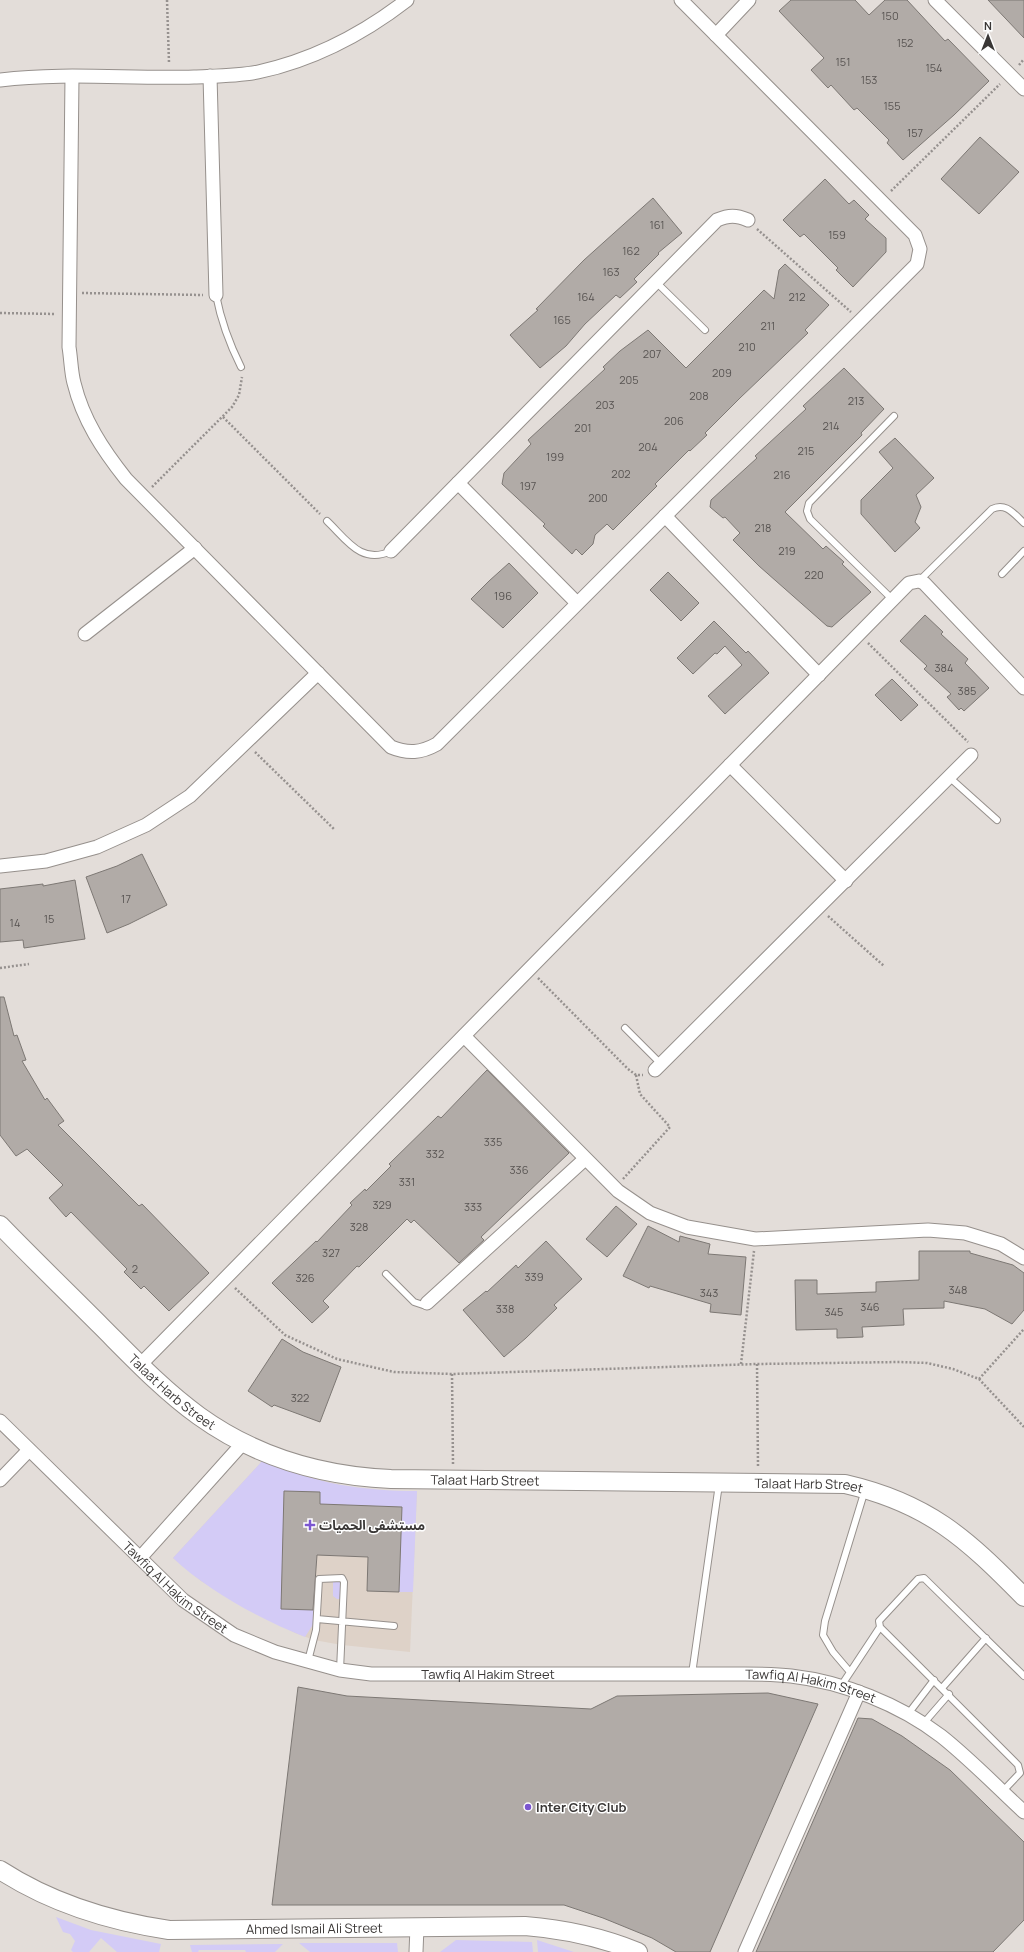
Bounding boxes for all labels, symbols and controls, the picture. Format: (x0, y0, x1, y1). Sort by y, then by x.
house number: 150 (881, 8, 899, 23)
north arrow (968, 16, 1008, 56)
text: N (984, 18, 992, 33)
house number: 152 (897, 35, 913, 50)
house number: 151 (836, 54, 850, 69)
house number: 154 (925, 60, 943, 75)
house number: 153 (861, 72, 877, 87)
house number: 155 (884, 98, 901, 113)
house number: 157 (907, 125, 923, 140)
house number: 161 (649, 217, 665, 232)
house number: 159 (828, 227, 846, 242)
house number: 162 (622, 243, 640, 258)
house number: 163 (602, 264, 620, 279)
house number: 164 (577, 289, 595, 304)
house number: 212 (789, 289, 805, 304)
house number: 165 (553, 312, 571, 327)
house number: 211 (761, 318, 775, 333)
house number: 210 (738, 339, 756, 354)
house number: 207 (643, 346, 661, 361)
house number: 209 (712, 365, 732, 380)
house number: 205 (619, 372, 639, 387)
house number: 208 (689, 388, 709, 403)
house number: 213 (848, 393, 864, 408)
house number: 203 (595, 397, 615, 412)
house number: 206 (664, 413, 684, 428)
house number: 214 (822, 418, 840, 433)
house number: 201 (574, 420, 592, 435)
house number: 204 (638, 439, 658, 454)
house number: 215 (798, 443, 814, 458)
house number: 199 (546, 449, 564, 464)
house number: 202 (611, 466, 631, 481)
house number: 216 (773, 467, 791, 482)
house number: 197 (520, 478, 536, 493)
house number: 200 (588, 490, 608, 505)
house number: 218 (755, 520, 771, 535)
house number: 219 (778, 543, 796, 558)
house number: 220 (804, 567, 824, 582)
house number: 196 (494, 588, 512, 603)
house number: 384 (935, 660, 953, 675)
house number: 385 (958, 683, 976, 698)
house number: 17 (121, 891, 131, 906)
house number: 15 (44, 911, 54, 926)
house number: 14 (10, 915, 20, 930)
house number: 335 (484, 1134, 502, 1149)
house number: 332 (426, 1146, 444, 1161)
house number: 336 (510, 1162, 529, 1177)
house number: 331 (399, 1174, 415, 1189)
house number: 329 (372, 1197, 392, 1212)
house number: 333 (464, 1199, 482, 1214)
house number: 328 (350, 1219, 368, 1234)
house number: 327 (322, 1245, 340, 1260)
house number: 2 (132, 1261, 138, 1276)
house number: 339 (525, 1269, 544, 1284)
house number: 326 (295, 1270, 315, 1285)
house number: 348 (949, 1282, 967, 1297)
house number: 343 (700, 1285, 718, 1300)
house number: 346 (860, 1299, 880, 1314)
house number: 338 (496, 1301, 514, 1316)
house number: 345 (825, 1304, 843, 1319)
street label: Talaat Harb Street (125, 1350, 219, 1434)
house number: 322 (291, 1390, 309, 1405)
street label: Talaat Harb Street (431, 1470, 540, 1490)
street label: Talaat Harb Street (754, 1474, 865, 1497)
place label: مستشفى الحميات (319, 1516, 425, 1534)
marker: مستشفى الحميات (304, 1519, 316, 1531)
street label: Tawfiq Al Hakim Street (119, 1537, 232, 1637)
street label: Tawfiq Al Hakim Street (421, 1665, 555, 1683)
street label: Tawfiq Al Hakim Street (745, 1665, 879, 1707)
place label: Inter City Club (536, 1798, 627, 1816)
marker: Inter City Club (523, 1802, 533, 1812)
street label: Ahmed Ismail Ali Street (246, 1919, 383, 1938)

